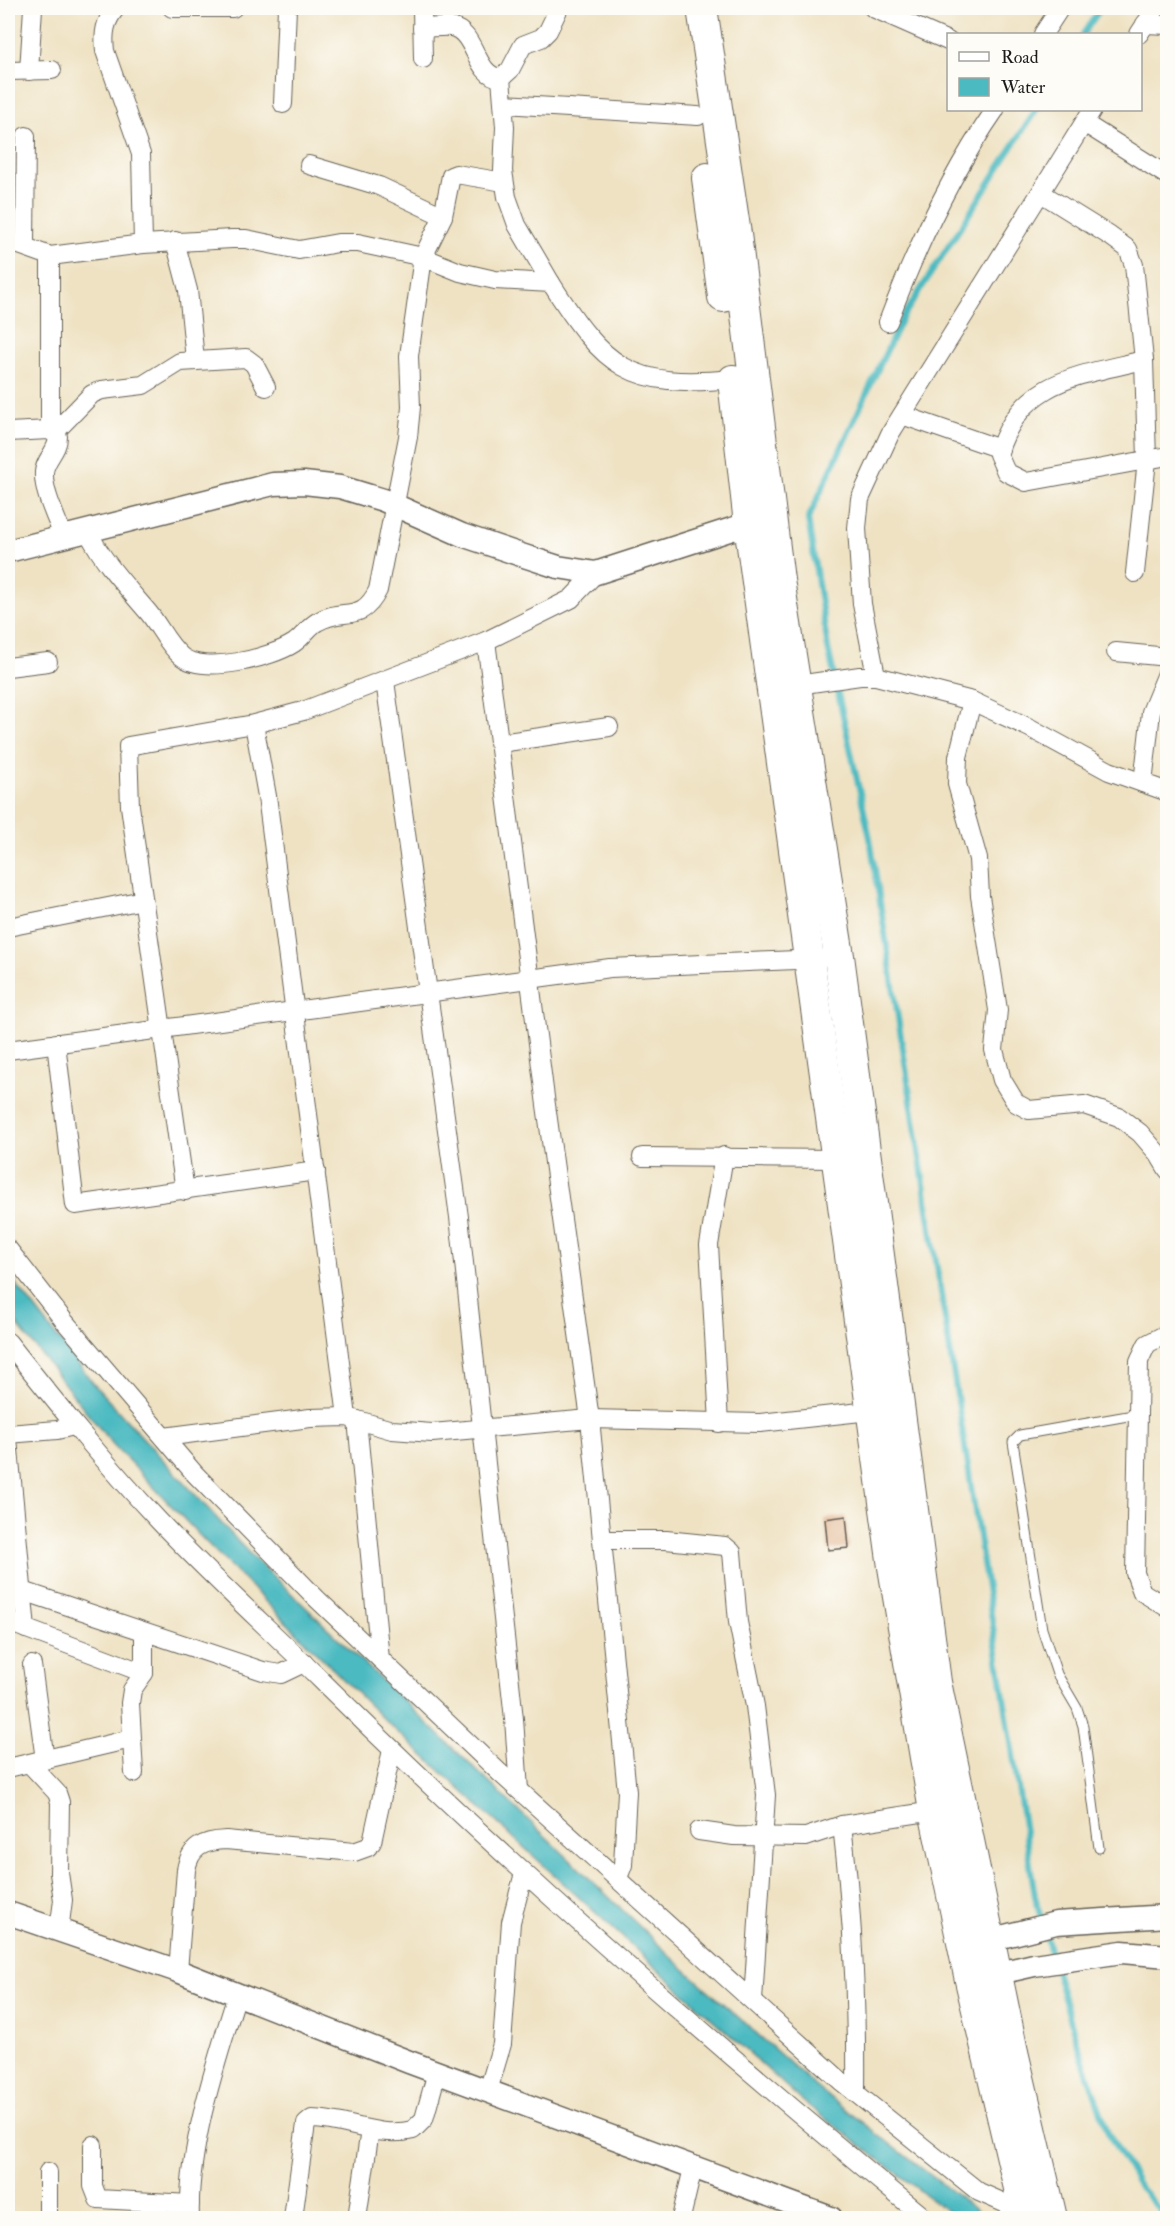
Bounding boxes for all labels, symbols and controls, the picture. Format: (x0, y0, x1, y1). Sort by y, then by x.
legend (947, 33, 1142, 111)
text: Road (1001, 46, 1039, 69)
text: Water (1000, 76, 1045, 99)

